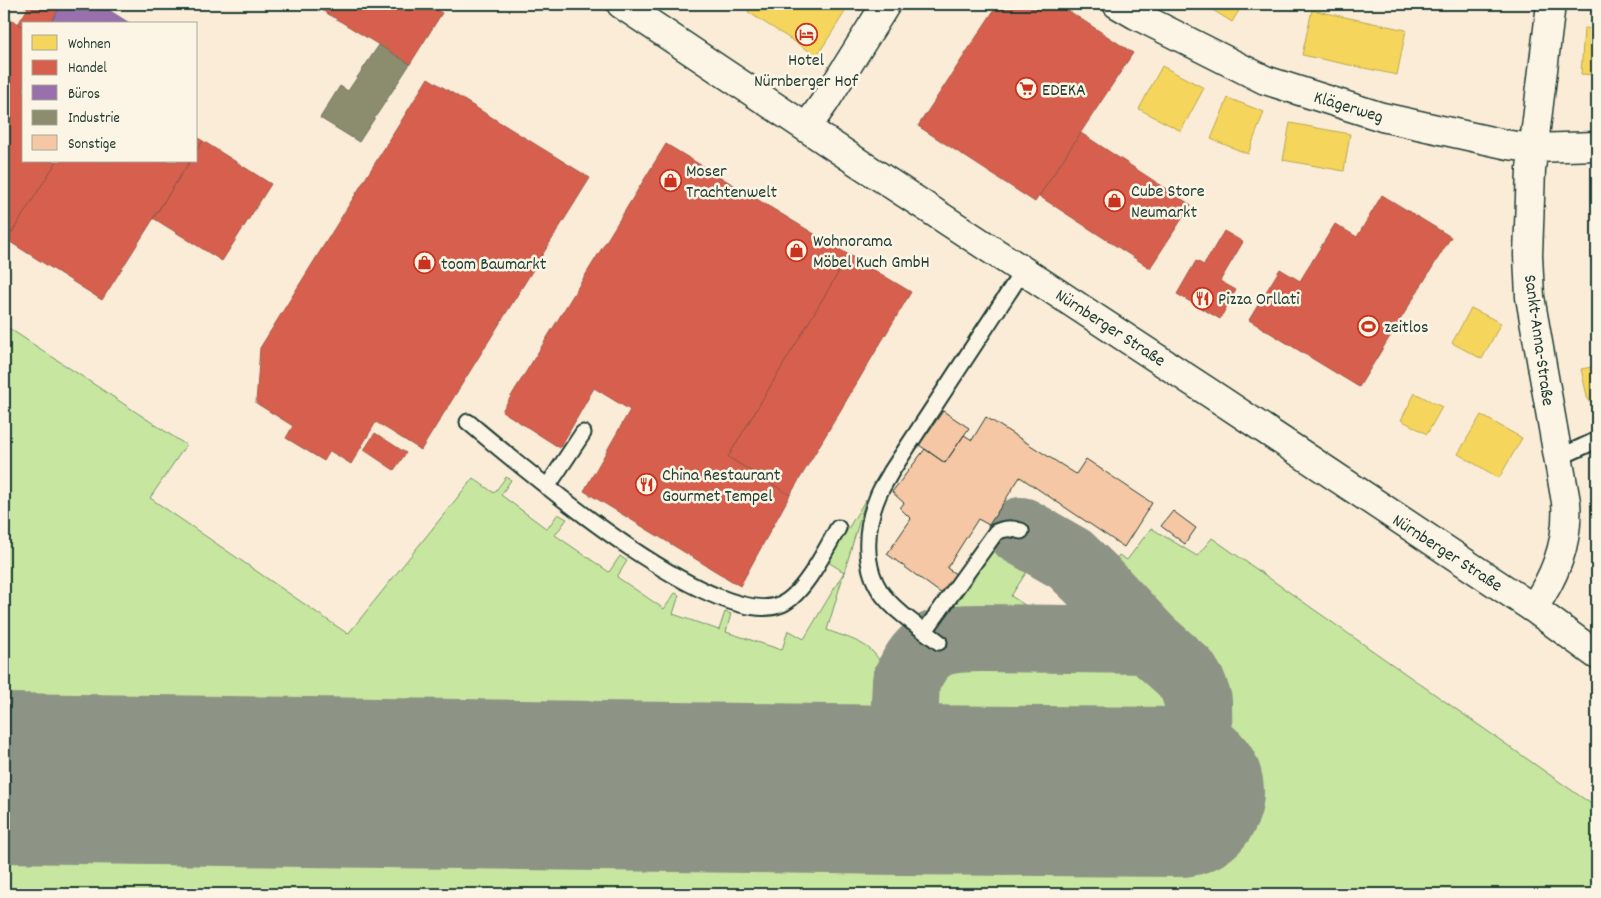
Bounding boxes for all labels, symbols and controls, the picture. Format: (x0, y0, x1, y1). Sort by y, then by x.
legend (22, 22, 198, 162)
hotel icon: Hotel Nürnberger Hof (794, 22, 818, 46)
text: Wohnen (68, 34, 111, 56)
place label: Hotel Nürnberger Hof (754, 49, 859, 95)
text: Handel (68, 58, 107, 80)
supermarket icon: EDEKA (1014, 77, 1038, 101)
place label: EDEKA (1042, 79, 1086, 104)
text: Büros (68, 84, 100, 106)
street label: Klägerweg (1310, 86, 1386, 131)
text: Industrie (68, 108, 120, 130)
text: Sonstige (68, 134, 116, 156)
place label: Moser Trachtenwelt (686, 160, 777, 206)
shop icon: Moser Trachtenwelt (658, 168, 682, 192)
place label: Cube Store Neumarkt (1131, 180, 1205, 226)
shop icon: Cube Store Neumarkt (1103, 188, 1127, 212)
place label: Wohnorama Möbel Kuch GmbH (813, 230, 930, 276)
shop icon: Wohnorama Möbel Kuch GmbH (785, 238, 809, 262)
shop icon: toom Baumarkt (413, 251, 437, 275)
place label: toom Baumarkt (441, 253, 547, 278)
street label: Sankt-Anna-Straße (1516, 273, 1559, 408)
street label: Nürnberger Straße (1050, 284, 1170, 374)
restaurant icon: Pizza Orllati (1190, 286, 1214, 310)
place label: Pizza Orllati (1218, 288, 1300, 313)
sports icon: zeitlos (1356, 314, 1380, 338)
place label: zeitlos (1384, 316, 1429, 341)
place label: China Restaurant Gourmet Tempel (662, 464, 781, 510)
restaurant icon: China Restaurant Gourmet Tempel (634, 472, 658, 496)
street label: Nürnberger Straße (1387, 509, 1507, 599)

